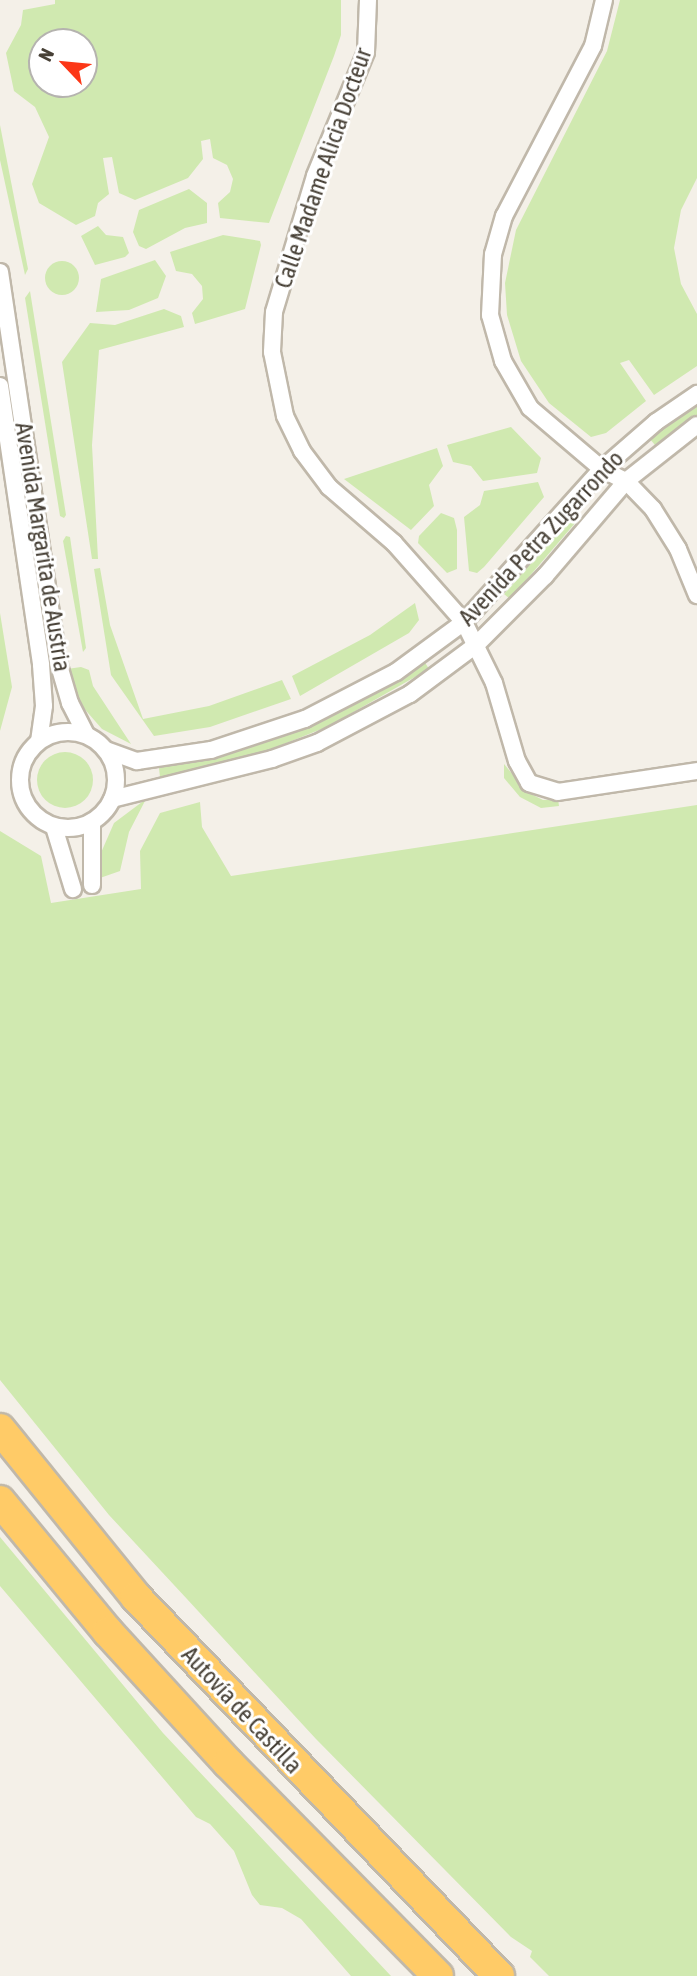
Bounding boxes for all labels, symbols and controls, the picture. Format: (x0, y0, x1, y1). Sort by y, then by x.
north arrow (28, 28, 98, 98)
street label: Calle Madame Alicia Docteur (268, 44, 378, 292)
text: N (34, 45, 58, 65)
street label: Avenida Margarita de Austria (9, 420, 77, 674)
street label: Avenida Petra Zugarrondo (452, 445, 630, 631)
street label: Autovía de Castilla (176, 1640, 308, 1780)

